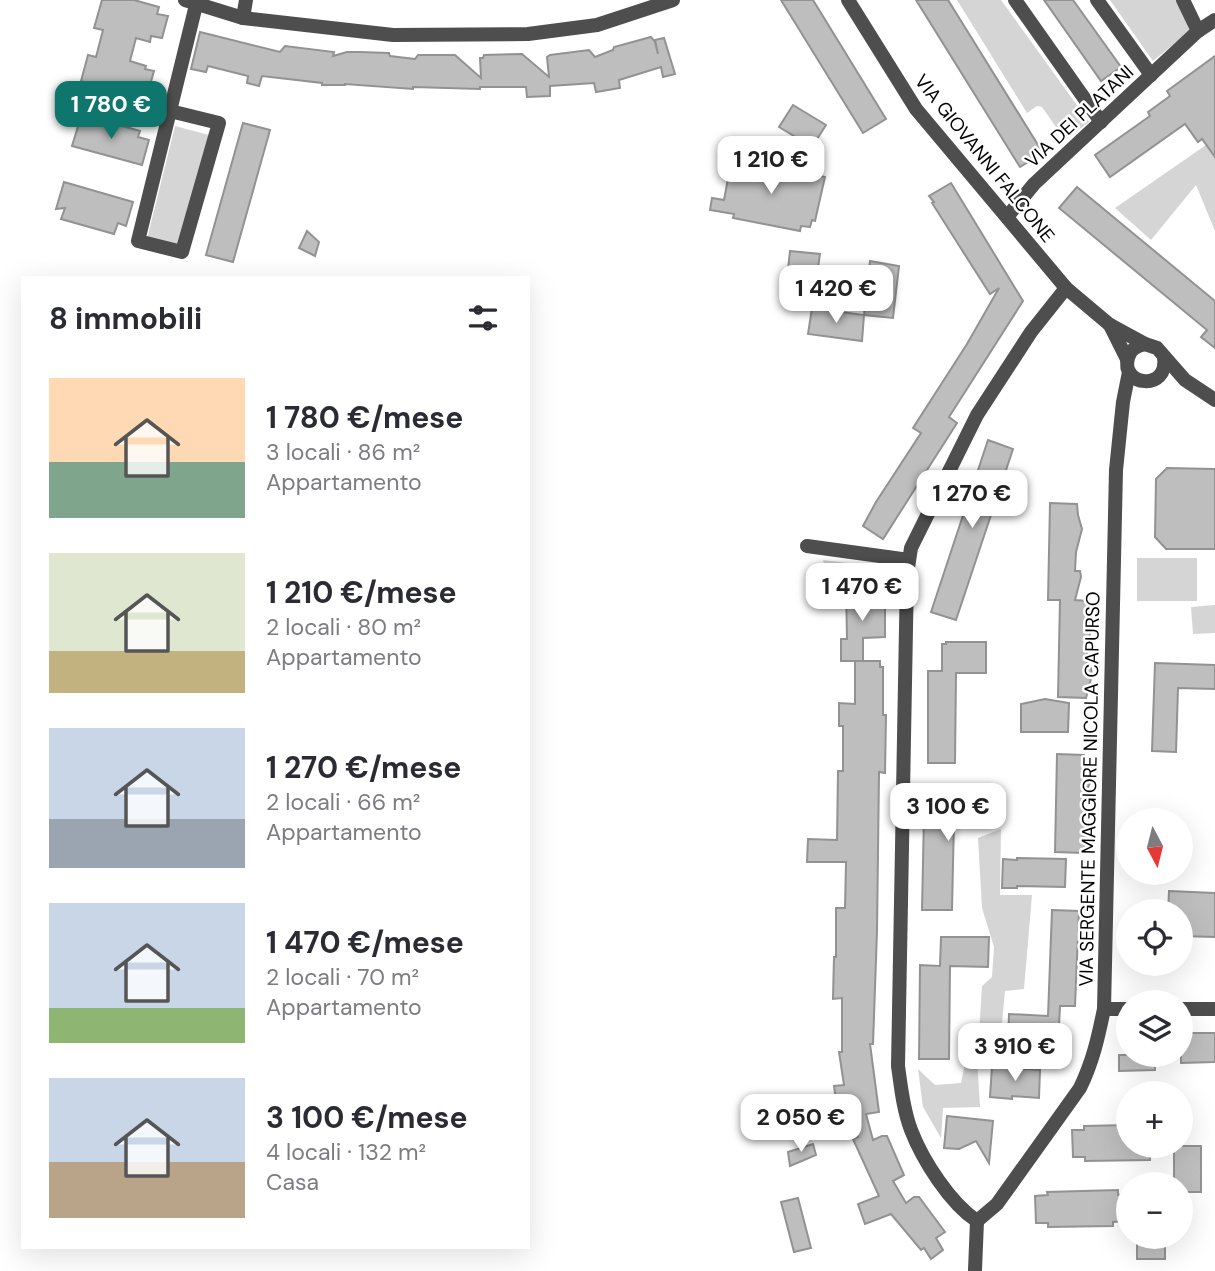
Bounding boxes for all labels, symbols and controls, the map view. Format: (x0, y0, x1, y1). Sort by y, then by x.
street label: VIA DEI PLATANI (1020, 60, 1139, 173)
street label: VIA GIOVANNI FALCONE (909, 69, 1060, 248)
pin: 1 780 € (46, 82, 176, 141)
text: 1 780 € (71, 89, 151, 119)
pin: 1 210 € (706, 136, 836, 196)
text: 1 210 € (733, 144, 809, 174)
pin: 1 420 € (771, 266, 901, 325)
text: 1 420 € (795, 273, 877, 303)
text: 8 immobili (49, 299, 202, 338)
icon: filters (464, 299, 502, 337)
text: 1 780 €/mese (266, 398, 463, 437)
icon: home (105, 406, 189, 490)
text: 3 locali · 86 m² (266, 437, 420, 467)
text: Appartamento (266, 467, 422, 497)
pin: 1 270 € (907, 470, 1037, 530)
text: 1 270 € (933, 478, 1011, 508)
pin: 1 470 € (797, 564, 927, 623)
text: 1 470 € (822, 571, 902, 601)
text: 1 210 €/mese (266, 573, 457, 612)
icon: home (105, 581, 189, 665)
street label: VIA SERGENTE MAGGIORE NICOLA CAPURSO (1074, 591, 1105, 987)
text: 2 locali · 80 m² (266, 612, 421, 642)
text: Appartamento (266, 642, 422, 672)
text: 1 270 €/mese (266, 748, 461, 787)
icon: home (105, 756, 189, 840)
pin: 3 100 € (883, 784, 1013, 843)
text: 2 locali · 66 m² (266, 787, 420, 817)
text: 3 100 € (906, 791, 990, 821)
north arrow (1116, 808, 1194, 886)
map controls (1116, 808, 1193, 1249)
text: Appartamento (266, 817, 422, 847)
button: locate (1116, 899, 1193, 976)
text: 1 470 €/mese (266, 923, 464, 962)
icon: home (105, 931, 189, 1015)
text: 2 locali · 70 m² (266, 962, 419, 992)
button: layers (1116, 990, 1193, 1067)
text: Appartamento (266, 992, 422, 1022)
pin: 3 910 € (950, 1024, 1080, 1083)
text: 3 910 € (974, 1031, 1056, 1061)
button: + (1116, 1081, 1193, 1158)
pin: 2 050 € (736, 1094, 866, 1154)
text: 3 100 €/mese (266, 1098, 468, 1137)
text: 2 050 € (757, 1102, 845, 1132)
icon: home (105, 1106, 189, 1190)
text: 4 locali · 132 m² (266, 1137, 426, 1167)
text: Casa (266, 1167, 319, 1197)
button: − (1116, 1172, 1193, 1249)

